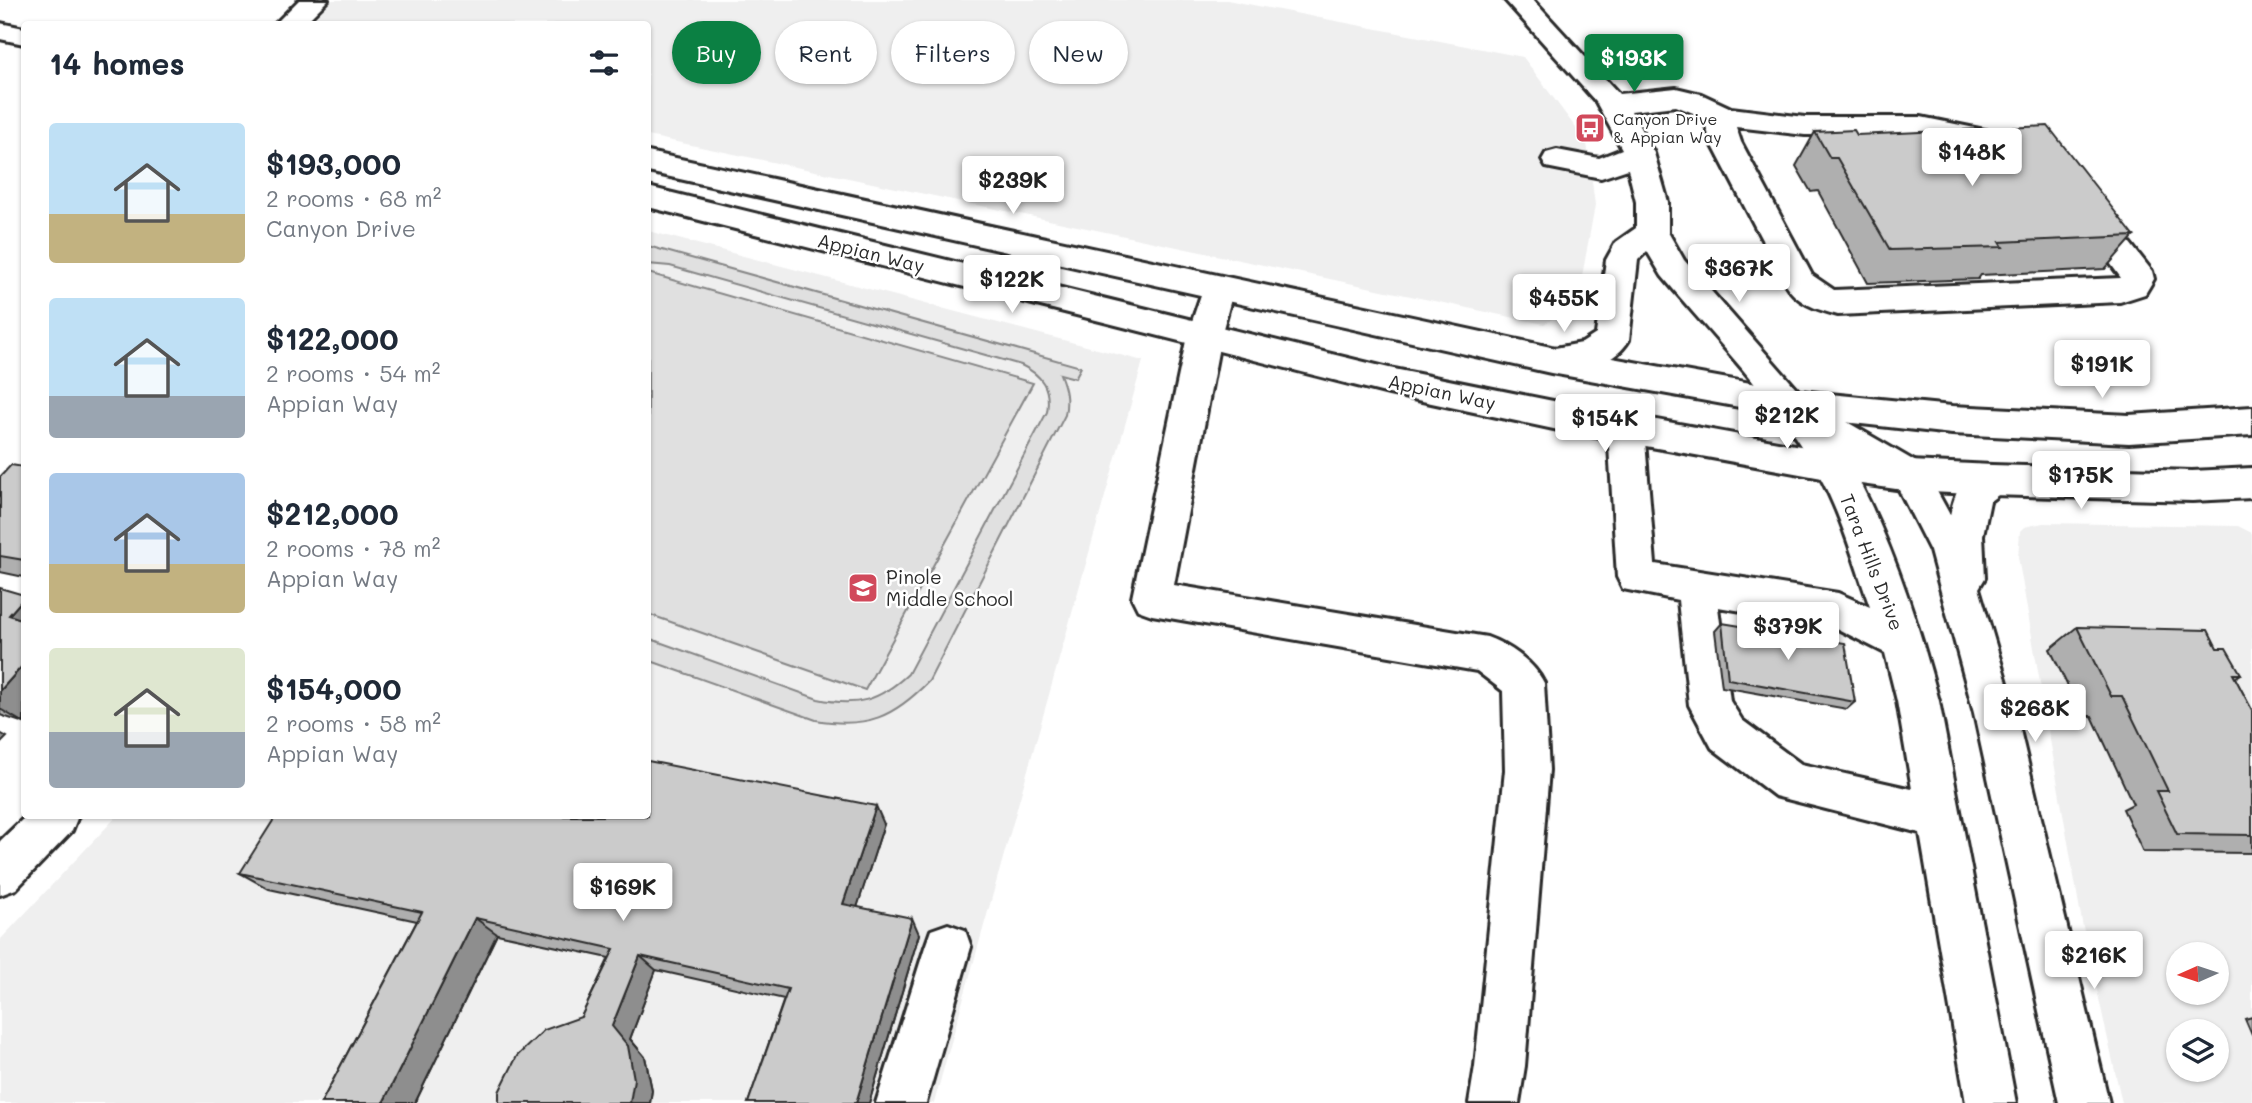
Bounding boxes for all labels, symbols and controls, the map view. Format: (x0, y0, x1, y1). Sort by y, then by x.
chip: Buy (672, 21, 761, 84)
chip: Rent (775, 21, 877, 84)
chip: Filters (891, 21, 1015, 84)
chip: New (1029, 21, 1128, 84)
pin: $193K (1585, 34, 1683, 94)
text: $193K (1600, 42, 1668, 72)
text: 14 homes (49, 43, 185, 83)
icon: filters (585, 44, 623, 82)
place label: Canyon Drive & Appian Way (1613, 108, 1722, 147)
bus stop icon: Canyon Drive & Appian Way (1573, 111, 1607, 145)
pin: $148K (1923, 128, 2021, 188)
text: $148K (1938, 136, 2006, 166)
text: $193,000 (266, 143, 401, 183)
icon: home (105, 151, 189, 235)
pin: $239K (964, 156, 1062, 216)
text: $239K (978, 164, 1048, 194)
text: 2 rooms · 68 m² (266, 183, 441, 213)
text: Canyon Drive (266, 213, 416, 243)
street label: Appian Way (815, 227, 927, 278)
pin: $367K (1690, 244, 1788, 304)
text: $367K (1704, 252, 1774, 282)
pin: $122K (963, 256, 1061, 315)
text: $122K (979, 263, 1045, 293)
pin: $455K (1515, 274, 1613, 334)
text: $455K (1529, 282, 1599, 312)
text: $122,000 (266, 318, 398, 358)
icon: home (105, 326, 189, 410)
pin: $191K (2053, 340, 2151, 400)
text: $191K (2070, 348, 2134, 378)
text: 2 rooms · 54 m² (266, 358, 441, 388)
street label: Appian Way (1386, 368, 1498, 415)
text: Appian Way (266, 388, 398, 418)
pin: $212K (1738, 392, 1836, 451)
pin: $154K (1556, 394, 1654, 454)
text: $212K (1754, 399, 1820, 429)
text: $154K (1571, 402, 1639, 432)
pin: $175K (2032, 452, 2130, 511)
text: $175K (2048, 459, 2114, 489)
street label: Tara Hills Drive (1835, 490, 1910, 634)
text: $212,000 (266, 493, 398, 533)
icon: home (105, 501, 189, 585)
text: 2 rooms · 78 m² (266, 533, 440, 563)
text: Appian Way (266, 563, 398, 593)
place label: Pinole Middle School (886, 564, 1014, 611)
school or university icon: Pinole Middle School (846, 571, 880, 605)
pin: $379K (1739, 602, 1837, 662)
text: $379K (1753, 610, 1823, 640)
text: $154,000 (266, 668, 401, 708)
icon: home (105, 676, 189, 760)
pin: $268K (1986, 684, 2084, 744)
text: $268K (2000, 692, 2070, 722)
text: 2 rooms · 58 m² (266, 708, 441, 738)
text: Appian Way (266, 738, 398, 768)
pin: $169K (574, 864, 672, 923)
text: $169K (589, 871, 657, 901)
pin: $216K (2045, 932, 2143, 991)
text: $216K (2061, 939, 2127, 969)
north arrow (2166, 942, 2230, 1004)
map controls (2166, 942, 2229, 1082)
button: layers (2166, 1019, 2229, 1082)

